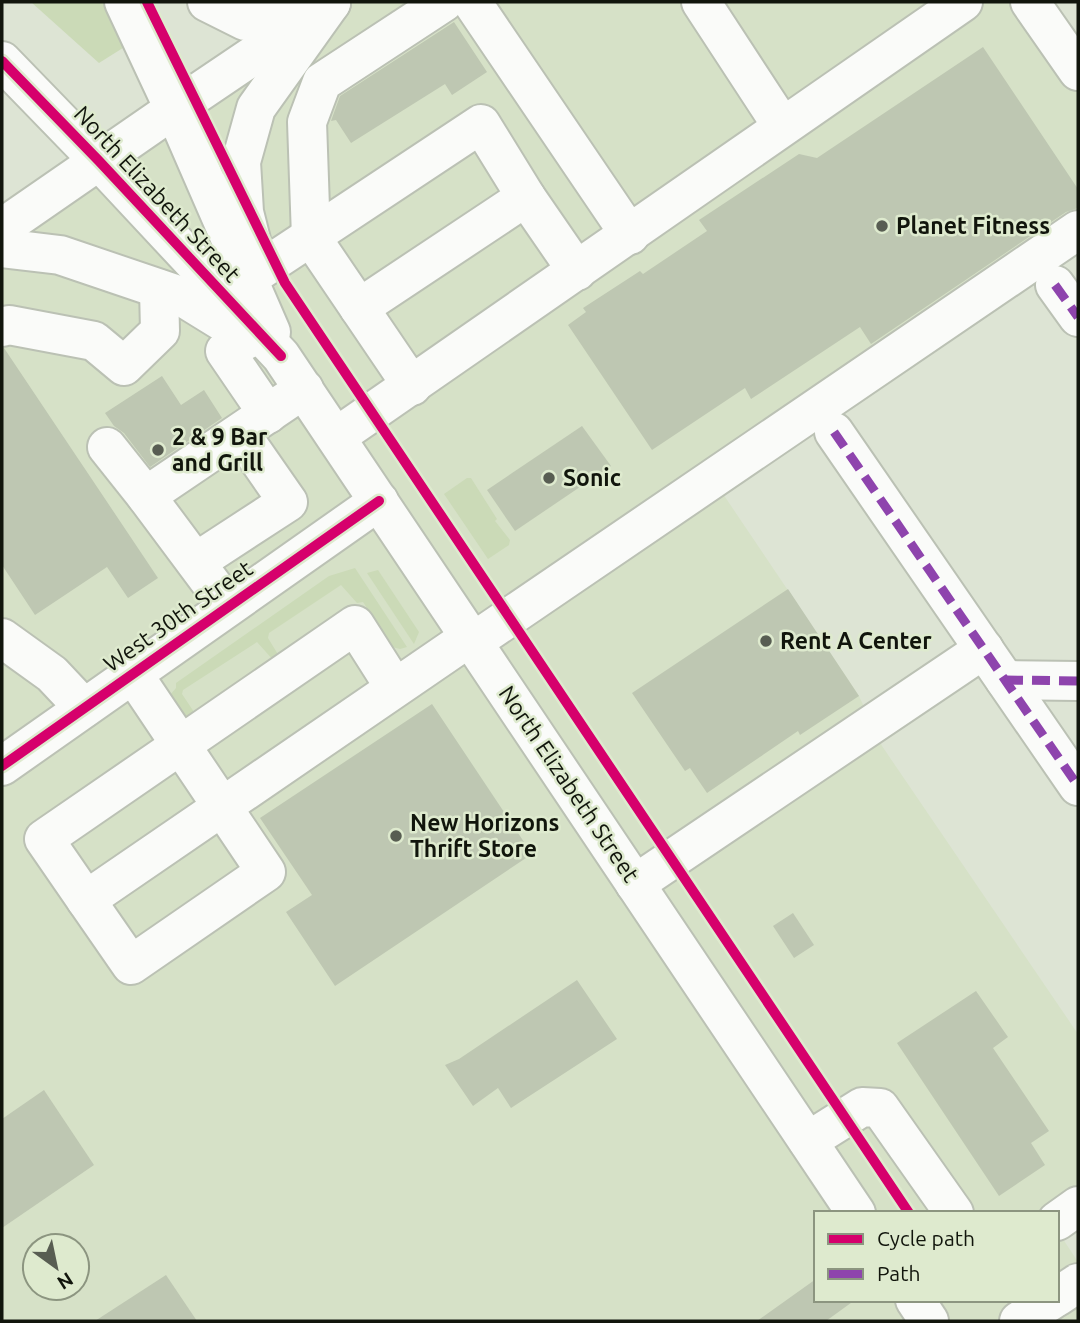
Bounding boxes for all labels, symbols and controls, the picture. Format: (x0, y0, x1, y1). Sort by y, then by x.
street label: North Elizabeth Street (70, 101, 245, 287)
place label: Planet Fitness (896, 213, 1050, 238)
marker: Planet Fitness (874, 218, 890, 234)
place label: 2 & 9 Bar and Grill (172, 424, 268, 475)
marker: 2 & 9 Bar and Grill (150, 442, 166, 458)
place label: Sonic (563, 465, 621, 490)
marker: Sonic (541, 470, 557, 486)
street label: West 30th Street (99, 555, 257, 676)
place label: Rent A Center (780, 628, 932, 653)
marker: Rent A Center (758, 633, 774, 649)
street label: North Elizabeth Street (495, 681, 644, 886)
place label: New Horizons Thrift Store (410, 810, 559, 861)
marker: New Horizons Thrift Store (388, 828, 404, 844)
legend (814, 1211, 1059, 1302)
text: Cycle path (877, 1226, 975, 1250)
north arrow (21, 1232, 91, 1302)
text: Path (877, 1261, 920, 1285)
text: N (53, 1268, 77, 1294)

